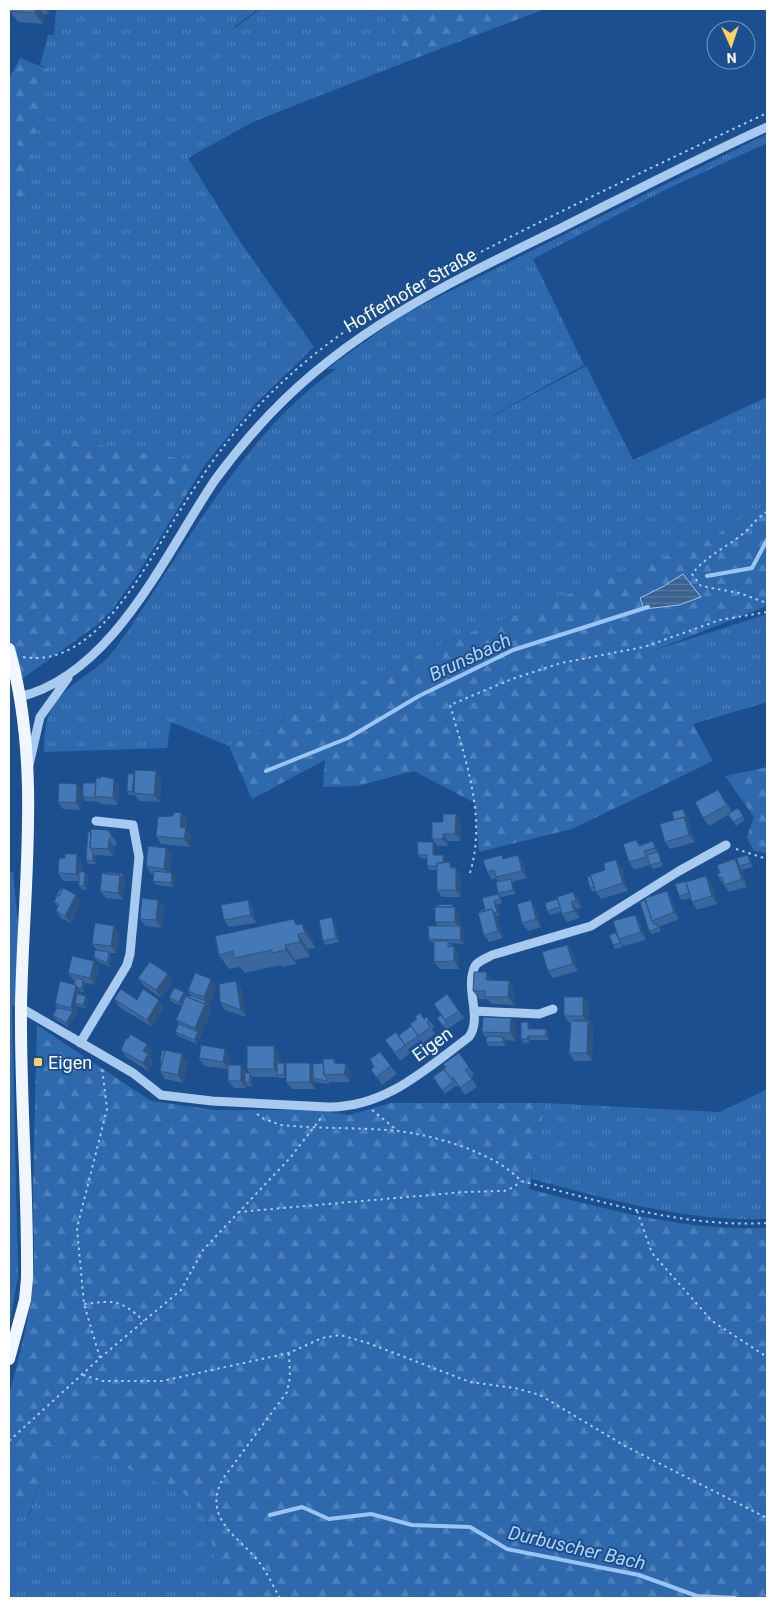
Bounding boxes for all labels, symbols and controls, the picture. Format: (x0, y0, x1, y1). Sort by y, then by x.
north arrow (706, 20, 756, 70)
text: N (726, 50, 737, 66)
street label: Hofferhofer Straße (340, 243, 480, 337)
water label: Brunsbach (425, 628, 515, 686)
street label: Eigen (408, 1023, 456, 1065)
place label: Eigen (48, 1052, 92, 1073)
marker: Eigen (32, 1056, 44, 1068)
water label: Durbuscher Bach (506, 1521, 648, 1575)

